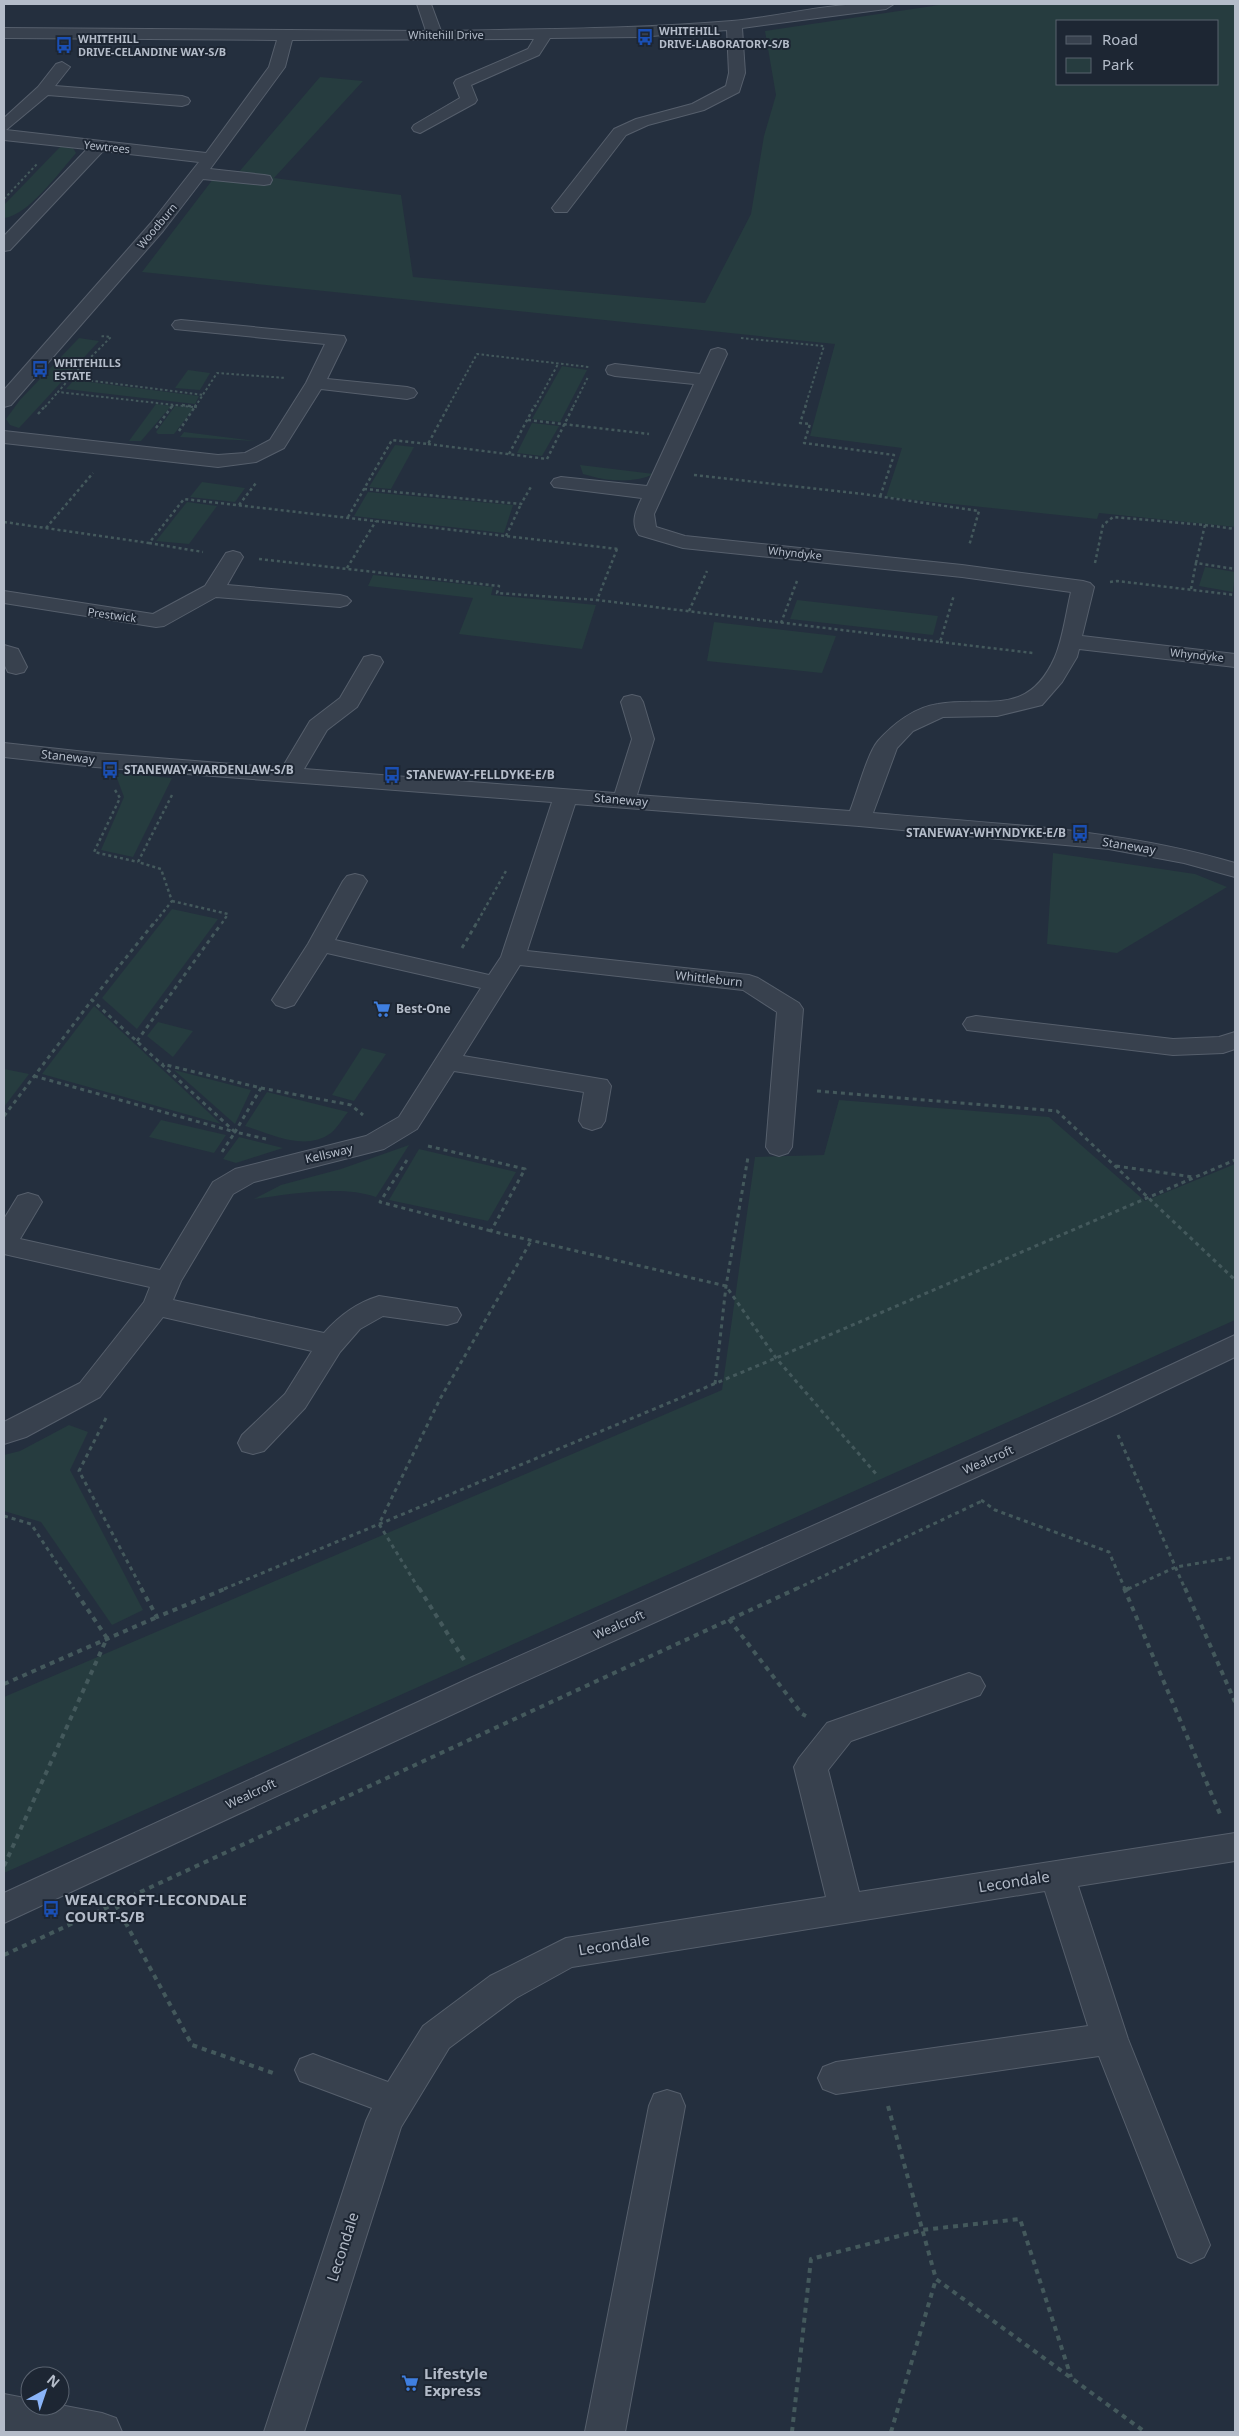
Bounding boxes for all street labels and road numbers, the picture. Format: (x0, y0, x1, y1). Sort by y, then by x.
street label: Whitehill Drive (408, 27, 484, 42)
street label: Yewtrees (83, 137, 131, 156)
street label: Woodburn (133, 200, 180, 252)
street label: Whyndyke (767, 542, 823, 563)
street label: Prestwick (87, 604, 138, 625)
street label: Whyndyke (1169, 644, 1225, 665)
street label: Staneway (40, 745, 97, 768)
street label: Staneway (593, 789, 649, 810)
street label: Staneway (1101, 833, 1158, 858)
street label: Whittleburn (675, 967, 743, 990)
street label: Kellsway (303, 1140, 355, 1167)
street label: Wealcroft (960, 1441, 1016, 1478)
street label: Wealcroft (591, 1606, 647, 1643)
street label: Wealcroft (223, 1774, 279, 1813)
street label: Lecondale (977, 1866, 1051, 1897)
street label: Lecondale (577, 1929, 651, 1960)
street label: Lecondale (321, 2209, 363, 2284)

